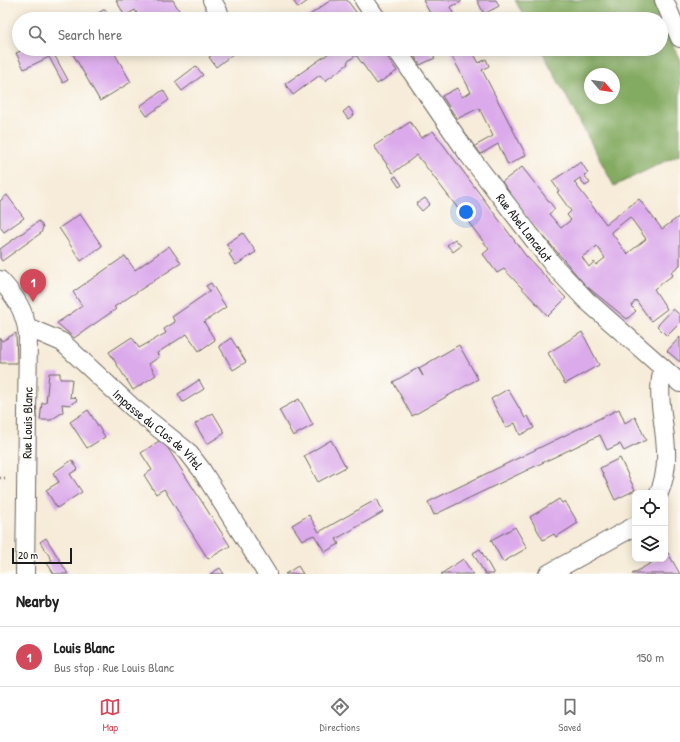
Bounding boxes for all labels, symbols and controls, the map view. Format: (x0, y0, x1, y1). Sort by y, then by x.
search box (12, 12, 668, 56)
icon: search (26, 23, 48, 45)
text: Search here (58, 24, 122, 45)
north arrow (584, 68, 620, 104)
street label: Rue Abel Lancelot (492, 190, 557, 266)
your location (456, 202, 476, 222)
pin: 1 (20, 269, 46, 302)
street label: Impasse du Clos de Vitel (109, 385, 207, 474)
street label: Rue Louis Blanc (17, 387, 37, 459)
map controls (632, 490, 668, 562)
button: locate (632, 490, 668, 526)
button: layers (632, 526, 668, 562)
scale bar (12, 546, 72, 565)
text: 20 m (18, 548, 38, 562)
text: Nearby (16, 589, 59, 612)
text: Louis Blanc (54, 637, 114, 658)
text: 1 (27, 648, 31, 666)
text: 150 m (636, 648, 664, 666)
text: Bus stop · Rue Louis Blanc (54, 658, 174, 676)
tab: Map (99, 696, 121, 734)
tab: Directions (320, 696, 360, 734)
tab: Saved (558, 696, 581, 734)

